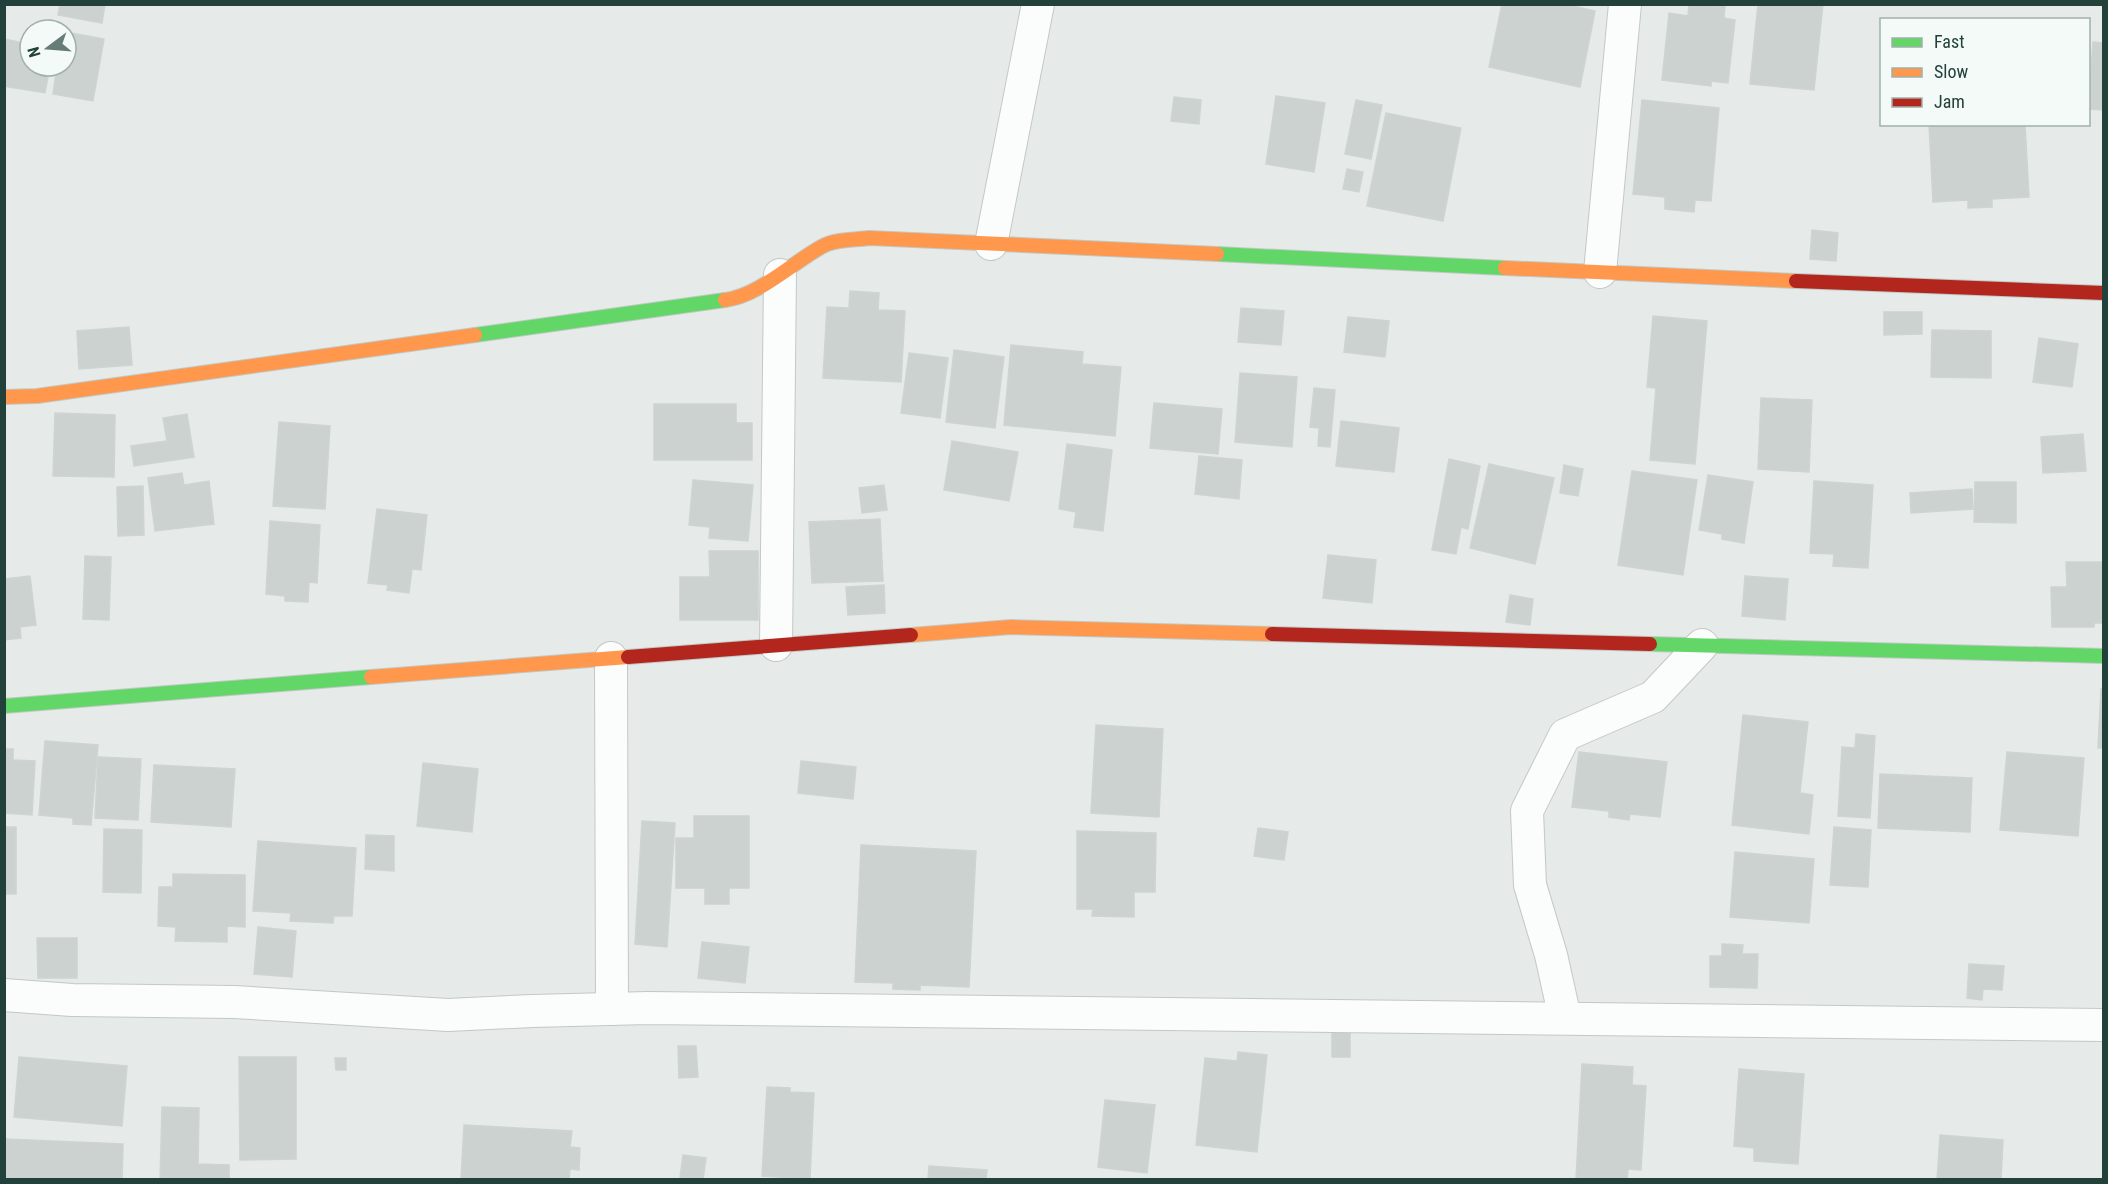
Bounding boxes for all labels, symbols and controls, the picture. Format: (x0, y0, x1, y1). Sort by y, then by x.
north arrow (18, 18, 78, 78)
legend (1880, 18, 2090, 126)
text: Fast (1934, 31, 1965, 52)
text: N (24, 45, 45, 59)
text: Slow (1934, 61, 1969, 82)
text: Jam (1934, 91, 1965, 112)

